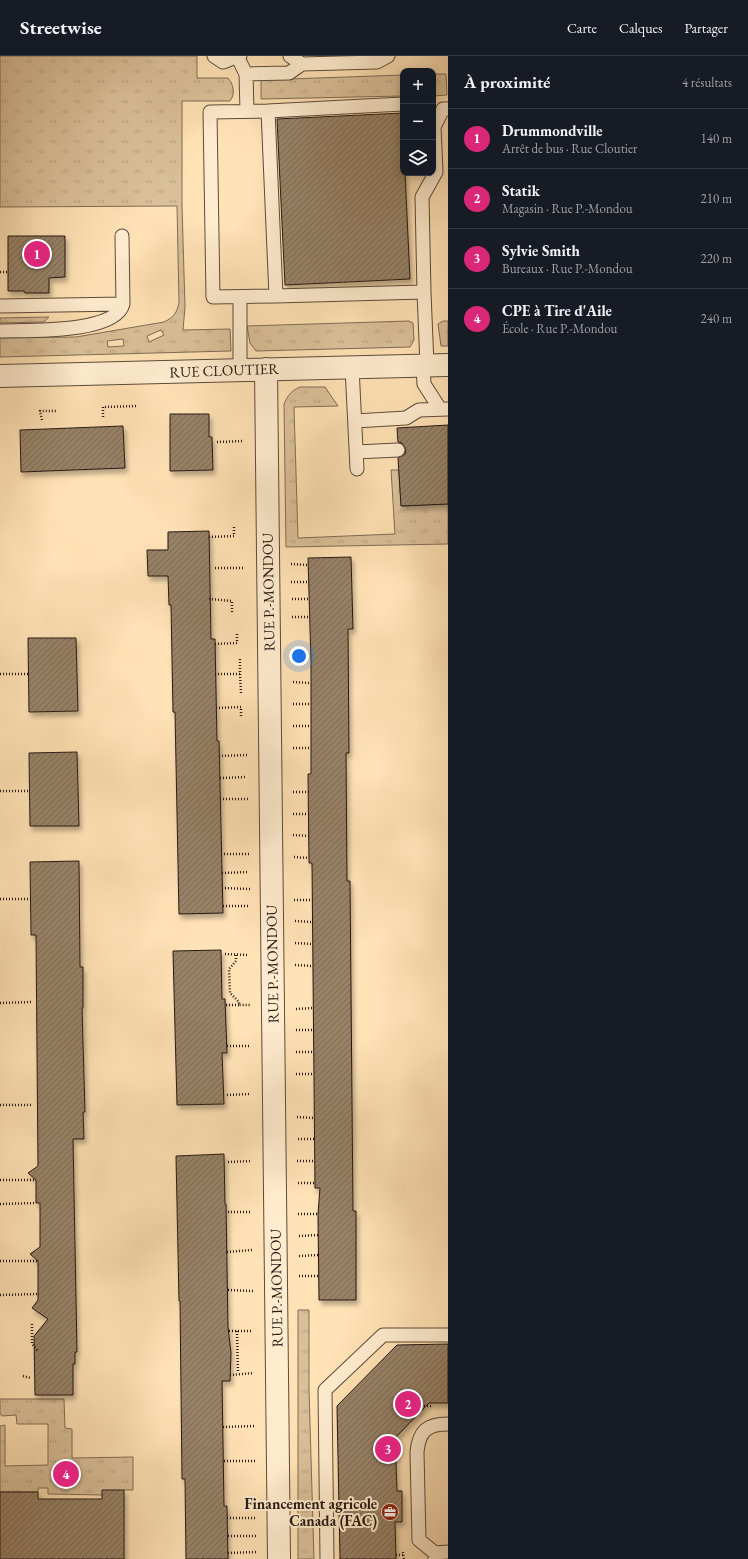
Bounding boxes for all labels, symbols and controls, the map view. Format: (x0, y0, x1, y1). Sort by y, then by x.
text: Streetwise (20, 15, 102, 40)
text: Carte (567, 19, 597, 37)
text: Calques (619, 19, 663, 37)
text: Partager (685, 19, 728, 37)
map controls (400, 68, 436, 176)
button: + (400, 68, 436, 104)
text: À proximité (464, 71, 550, 93)
text: 4 résultats (682, 74, 732, 91)
button: − (400, 104, 436, 140)
text: Drummondville (502, 121, 603, 140)
text: 1 (474, 130, 480, 147)
text: 140 m (701, 130, 732, 147)
button: layers (400, 140, 436, 176)
text: Arrêt de bus · Rue Cloutier (502, 140, 637, 157)
text: Statik (502, 181, 540, 200)
text: 2 (474, 190, 480, 207)
text: 210 m (701, 190, 732, 207)
text: Magasin · Rue P.-Mondou (502, 200, 633, 217)
pin: 1 (24, 239, 50, 269)
text: Sylvie Smith (502, 241, 580, 260)
text: 3 (474, 250, 480, 267)
text: 220 m (701, 250, 732, 267)
text: Bureaux · Rue P.-Mondou (502, 260, 632, 277)
text: CPE à Tire d'Aile (502, 301, 612, 320)
text: 4 (474, 310, 480, 327)
text: 240 m (701, 310, 732, 327)
text: École · Rue P.-Mondou (502, 320, 617, 337)
street label: RUE CLOUTIER (169, 359, 279, 381)
street label: RUE P.-MONDOU (257, 533, 279, 651)
your location (289, 646, 309, 666)
street label: RUE P.-MONDOU (261, 905, 283, 1023)
street label: RUE P.-MONDOU (265, 1229, 287, 1347)
pin: 2 (395, 1389, 421, 1419)
pin: 3 (375, 1434, 401, 1464)
pin: 4 (53, 1459, 79, 1489)
place label: Financement agricole Canada (FAC) (244, 1494, 377, 1530)
office icon: Financement agricole Canada (FAC) (380, 1502, 400, 1522)

